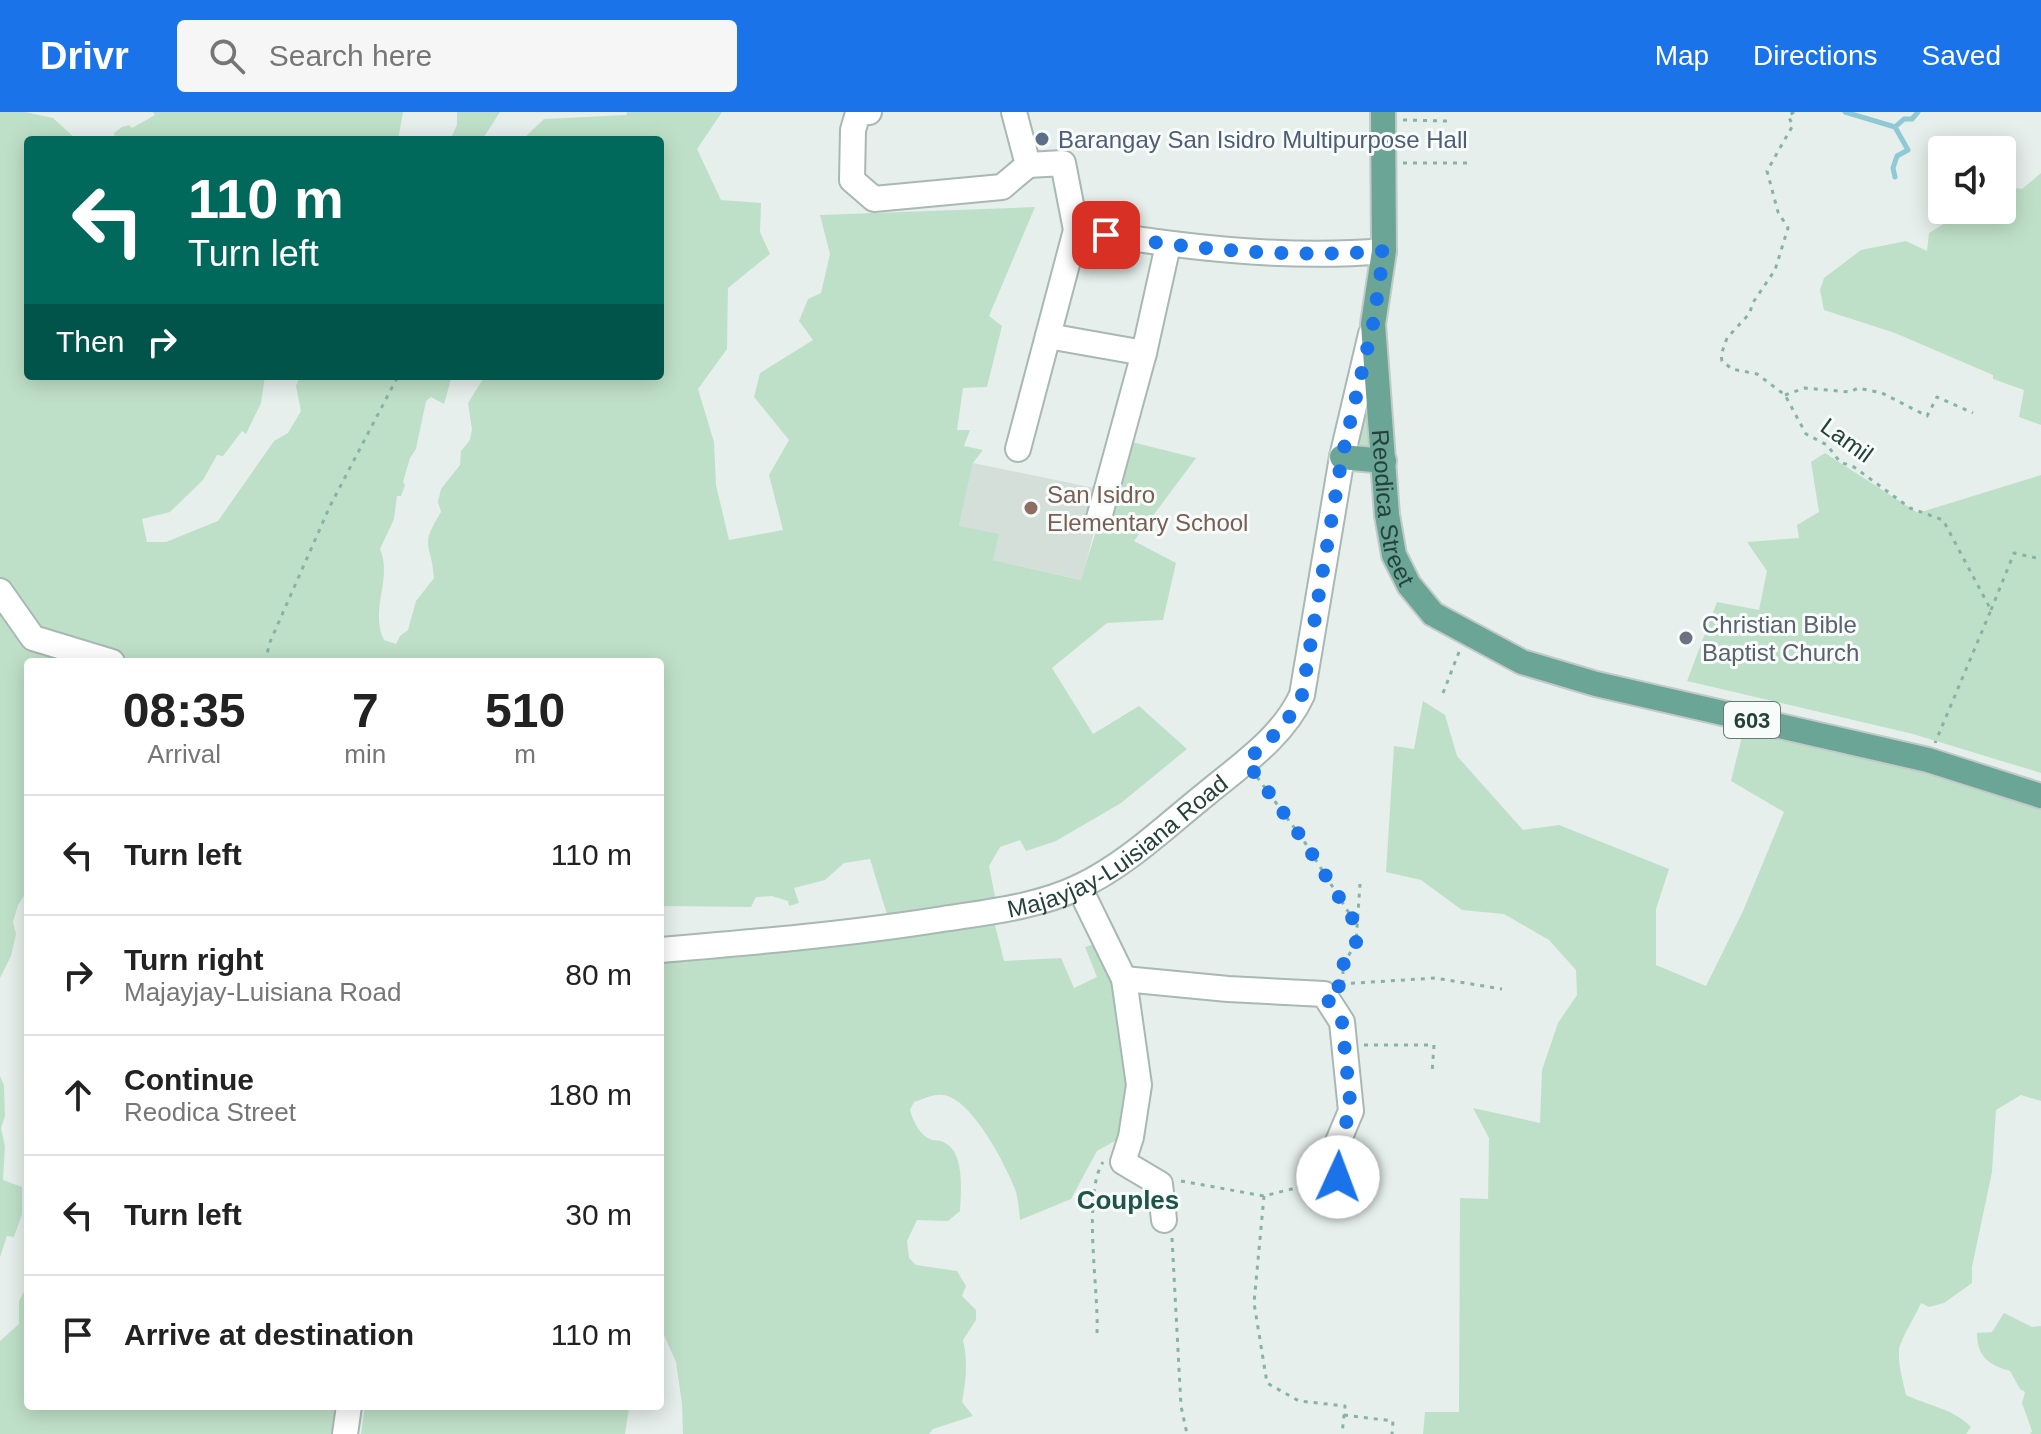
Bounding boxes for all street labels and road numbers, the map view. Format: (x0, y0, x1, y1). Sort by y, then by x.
street label: Lamil (1816, 412, 1878, 468)
street label: Reodica Street (1367, 428, 1421, 590)
road number: 603 (1724, 702, 1780, 738)
street label: Majayjay-Luisiana Road (1005, 769, 1232, 922)

